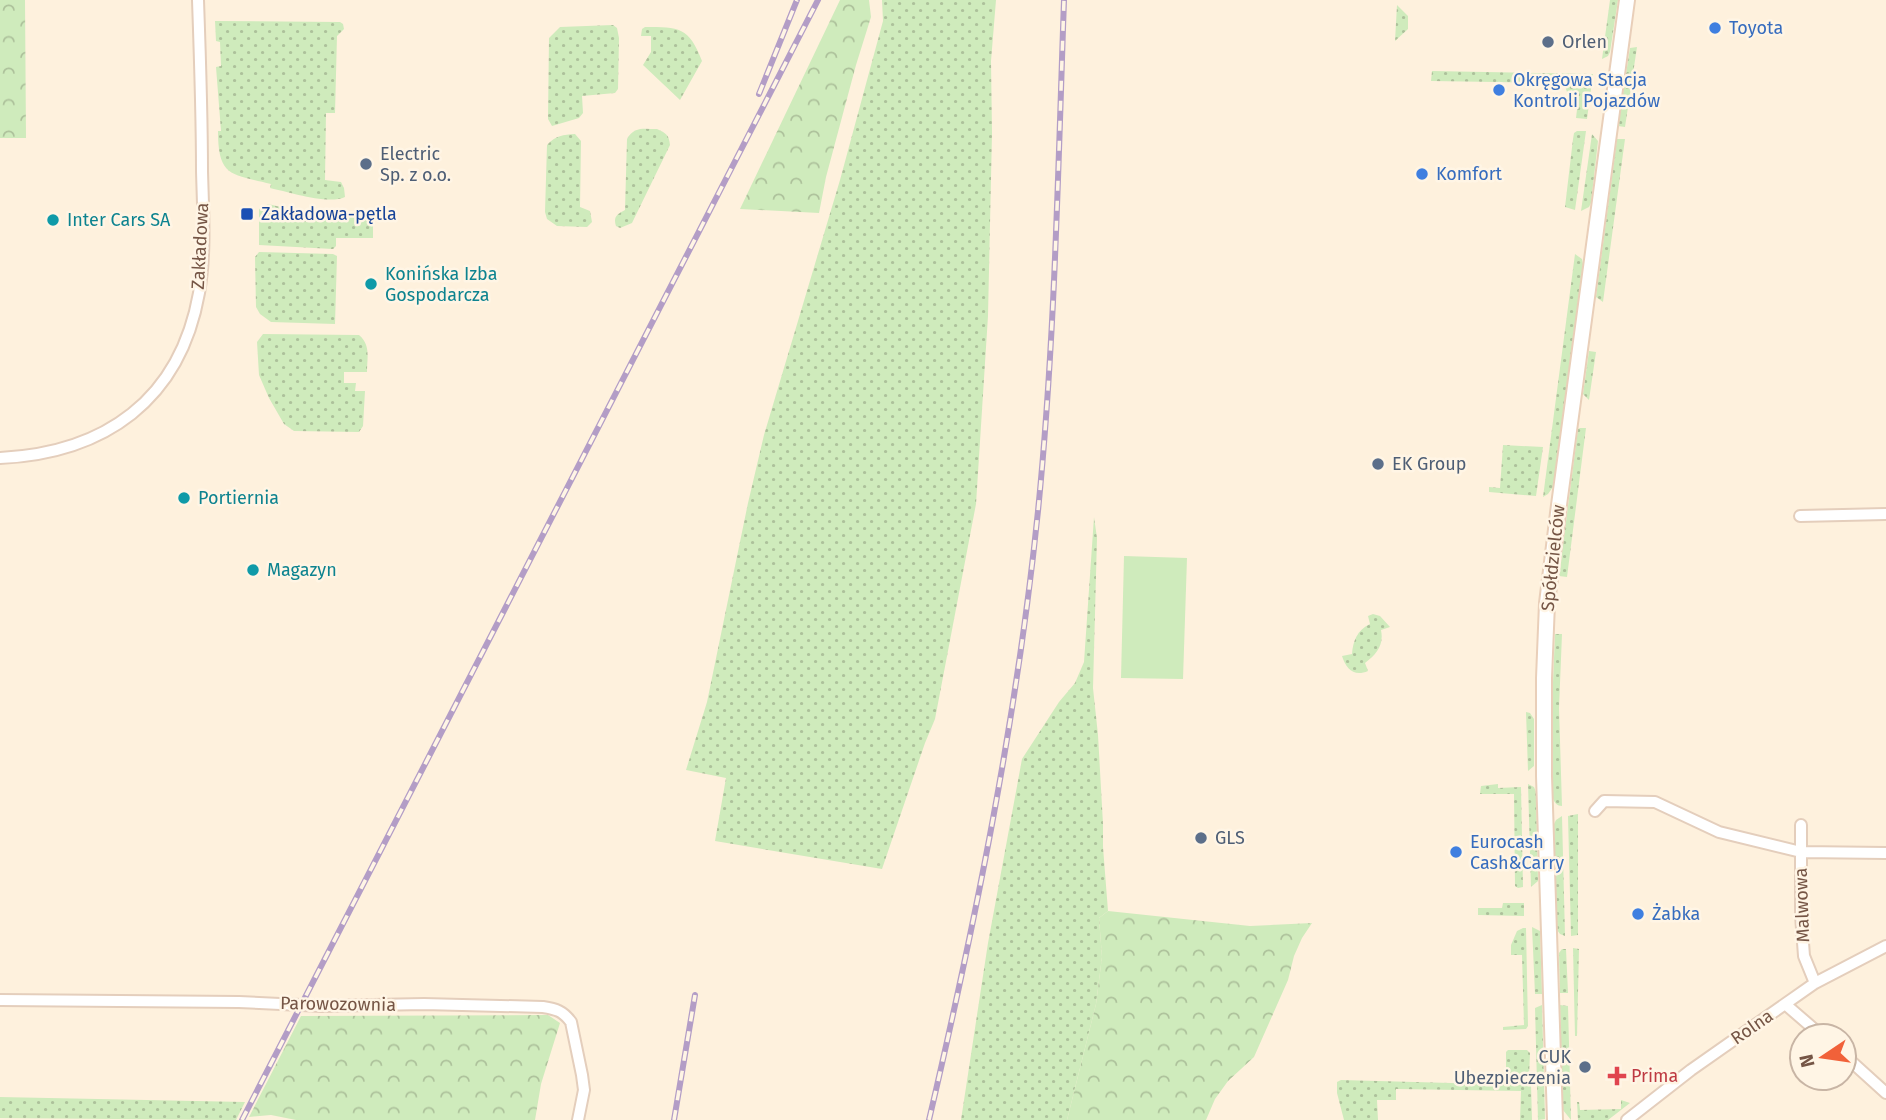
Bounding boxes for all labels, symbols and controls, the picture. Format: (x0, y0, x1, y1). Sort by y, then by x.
place label: Toyota (1729, 17, 1783, 39)
marker: Toyota (1707, 20, 1723, 36)
place label: Orlen (1562, 31, 1607, 53)
marker: Orlen (1540, 34, 1556, 50)
place label: Okręgowa Stacja Kontroli Pojazdów (1513, 69, 1660, 112)
marker: Okręgowa Stacja Kontroli Pojazdów (1491, 82, 1507, 98)
place label: Electric Sp. z o.o. (380, 143, 451, 186)
marker: Electric Sp. z o.o. (358, 156, 374, 172)
place label: Komfort (1436, 163, 1503, 185)
marker: Komfort (1414, 166, 1430, 182)
street label: Zakładowa (187, 202, 213, 290)
place label: Zakładowa-pętla (261, 203, 397, 225)
marker: Zakładowa-pętla (239, 206, 255, 222)
place label: Inter Cars SA (67, 209, 171, 231)
marker: Inter Cars SA (45, 212, 61, 228)
place label: Konińska Izba Gospodarcza (385, 263, 497, 306)
marker: Konińska Izba Gospodarcza (363, 276, 379, 292)
place label: EK Group (1392, 453, 1466, 475)
marker: EK Group (1370, 456, 1386, 472)
place label: Portiernia (198, 487, 279, 509)
marker: Portiernia (176, 490, 192, 506)
street label: Spółdzielców (1536, 504, 1570, 612)
place label: Magazyn (267, 559, 337, 581)
marker: Magazyn (245, 562, 261, 578)
place label: GLS (1215, 827, 1245, 849)
marker: GLS (1193, 830, 1209, 846)
place label: Eurocash Cash&Carry (1470, 831, 1564, 874)
marker: Eurocash Cash&Carry (1448, 844, 1464, 860)
street label: Malwowa (1790, 867, 1814, 943)
place label: Żabka (1652, 903, 1700, 925)
marker: Żabka (1630, 906, 1646, 922)
street label: Parowozownia (280, 992, 396, 1016)
street label: Rolna (1727, 1005, 1777, 1049)
north arrow (1788, 1022, 1858, 1092)
place label: CUK Ubezpieczenia (1454, 1046, 1571, 1089)
text: N (1794, 1052, 1820, 1069)
marker: CUK Ubezpieczenia (1577, 1059, 1593, 1075)
place label: Prima (1631, 1065, 1678, 1087)
marker: Prima (1609, 1068, 1625, 1084)

